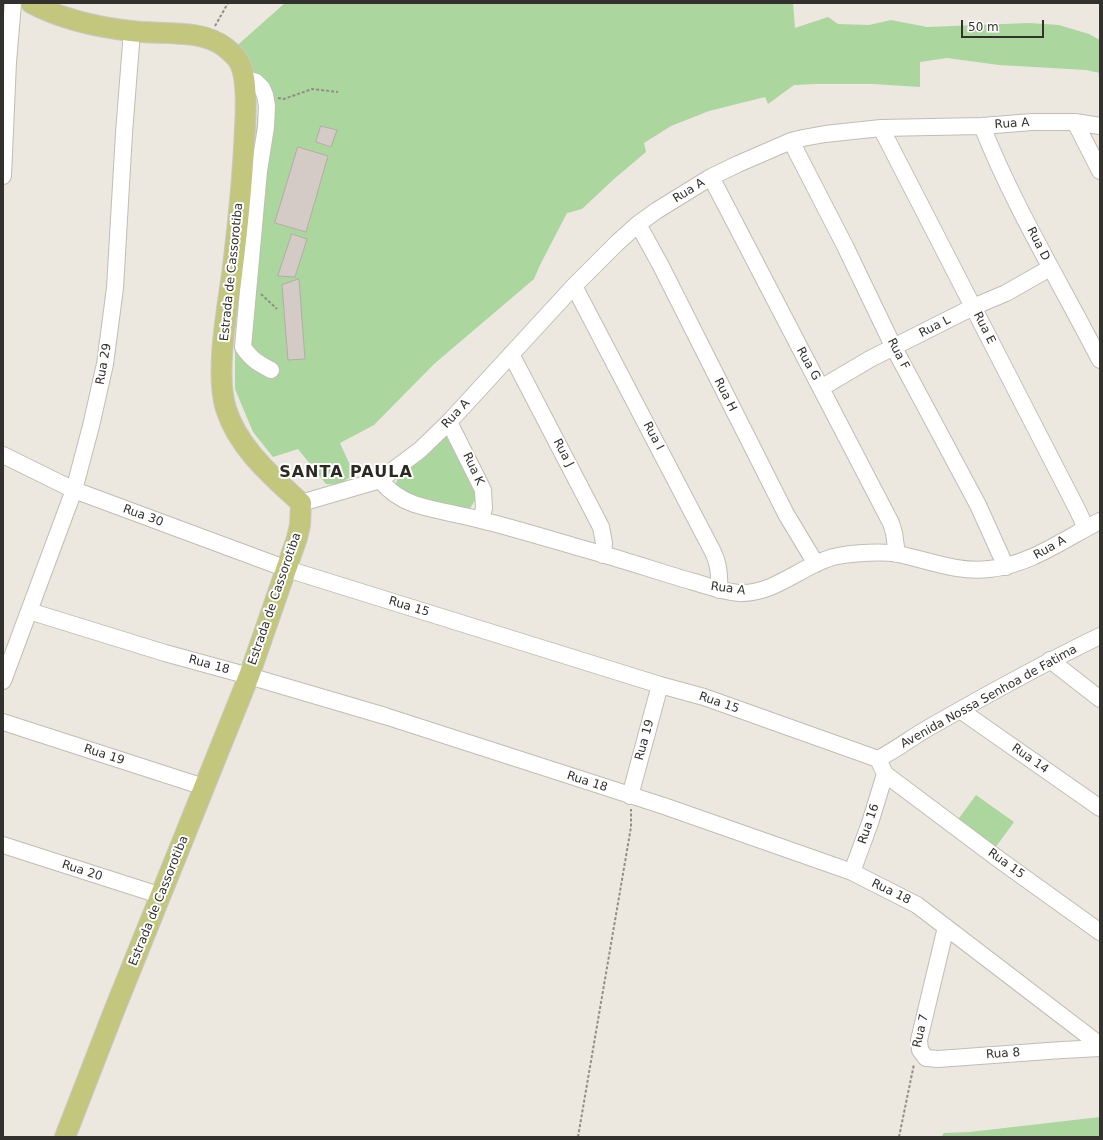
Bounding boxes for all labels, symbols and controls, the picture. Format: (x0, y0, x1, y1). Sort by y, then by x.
scale bar (963, 12, 1046, 38)
text: 50 m (968, 20, 999, 34)
street label: Rua A (994, 116, 1030, 132)
street label: Rua A (670, 176, 708, 206)
street label: Estrada de Cassorotiba (218, 202, 246, 342)
street label: Rua D (1023, 225, 1053, 263)
street label: Rua E (970, 310, 998, 346)
street label: Rua L (917, 313, 953, 341)
street label: Rua F (884, 336, 912, 372)
street label: Rua 29 (93, 342, 115, 386)
street label: Rua G (793, 345, 823, 383)
street label: Rua H (711, 376, 739, 414)
street label: Rua A (439, 396, 473, 432)
street label: Rua I (640, 419, 666, 453)
street label: Rua J (550, 436, 576, 470)
street label: Rua K (459, 450, 487, 488)
district label: SANTA PAULA (279, 463, 413, 483)
street label: Rua 30 (121, 502, 165, 530)
street label: Estrada de Cassorotiba (246, 531, 304, 667)
street label: Rua A (1031, 533, 1069, 563)
street label: Rua A (710, 579, 746, 599)
street label: Rua 15 (387, 594, 431, 620)
street label: Avenida Nossa Senhoa de Fatima (898, 642, 1080, 752)
street label: Rua 18 (187, 653, 231, 677)
street label: Rua 15 (697, 689, 741, 717)
street label: Rua 19 (633, 718, 657, 762)
street label: Rua 14 (1009, 741, 1051, 777)
street label: Rua 19 (82, 742, 126, 768)
street label: Rua 18 (565, 769, 609, 795)
street label: Rua 16 (855, 802, 883, 846)
street label: Estrada de Cassorotiba (126, 834, 192, 968)
street label: Rua 15 (985, 846, 1027, 882)
street label: Rua 20 (60, 858, 104, 884)
street label: Rua 18 (869, 876, 913, 908)
street label: Rua 7 (910, 1013, 932, 1049)
street label: Rua 8 (985, 1046, 1021, 1062)

